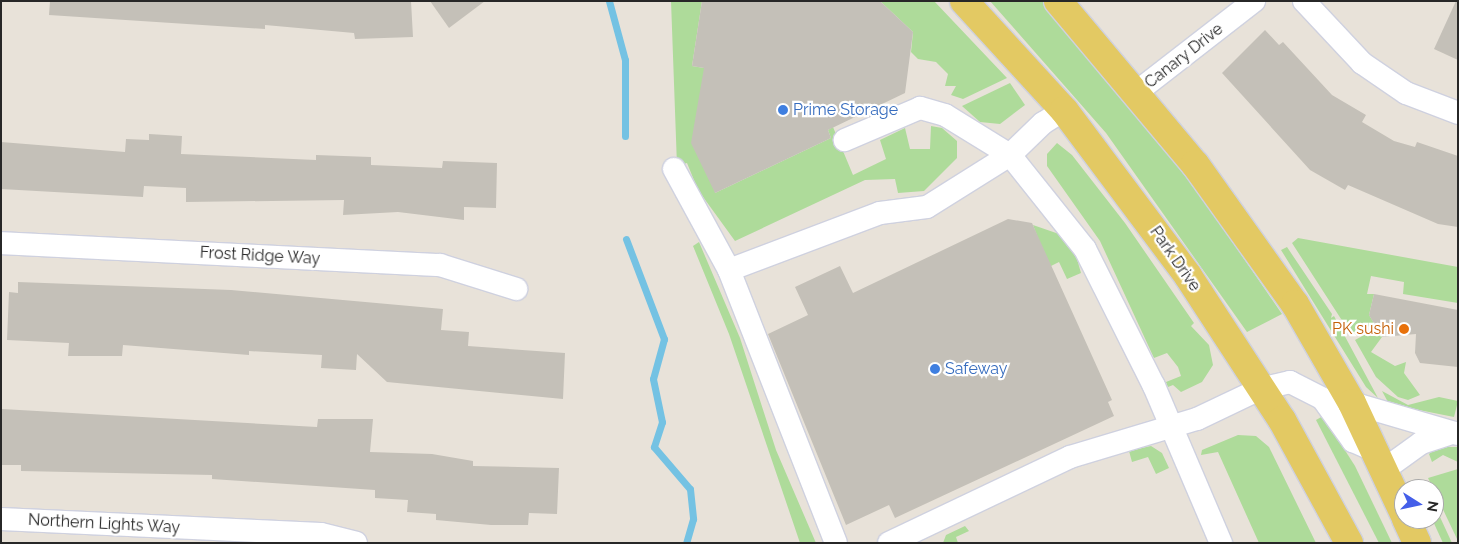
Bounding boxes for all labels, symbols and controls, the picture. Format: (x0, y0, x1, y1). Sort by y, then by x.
street label: Canary Drive (1141, 19, 1227, 93)
place label: Prime Storage (793, 100, 898, 120)
marker: Prime Storage (777, 104, 789, 116)
street label: Park Drive (1146, 223, 1204, 295)
street label: Frost Ridge Way (199, 243, 321, 269)
place label: PK sushi (1332, 319, 1394, 339)
marker: PK sushi (1398, 323, 1410, 335)
place label: Safeway (945, 359, 1007, 379)
marker: Safeway (929, 363, 941, 375)
north arrow (1394, 479, 1444, 529)
text: N (1424, 500, 1442, 513)
street label: Northern Lights Way (27, 510, 181, 538)

